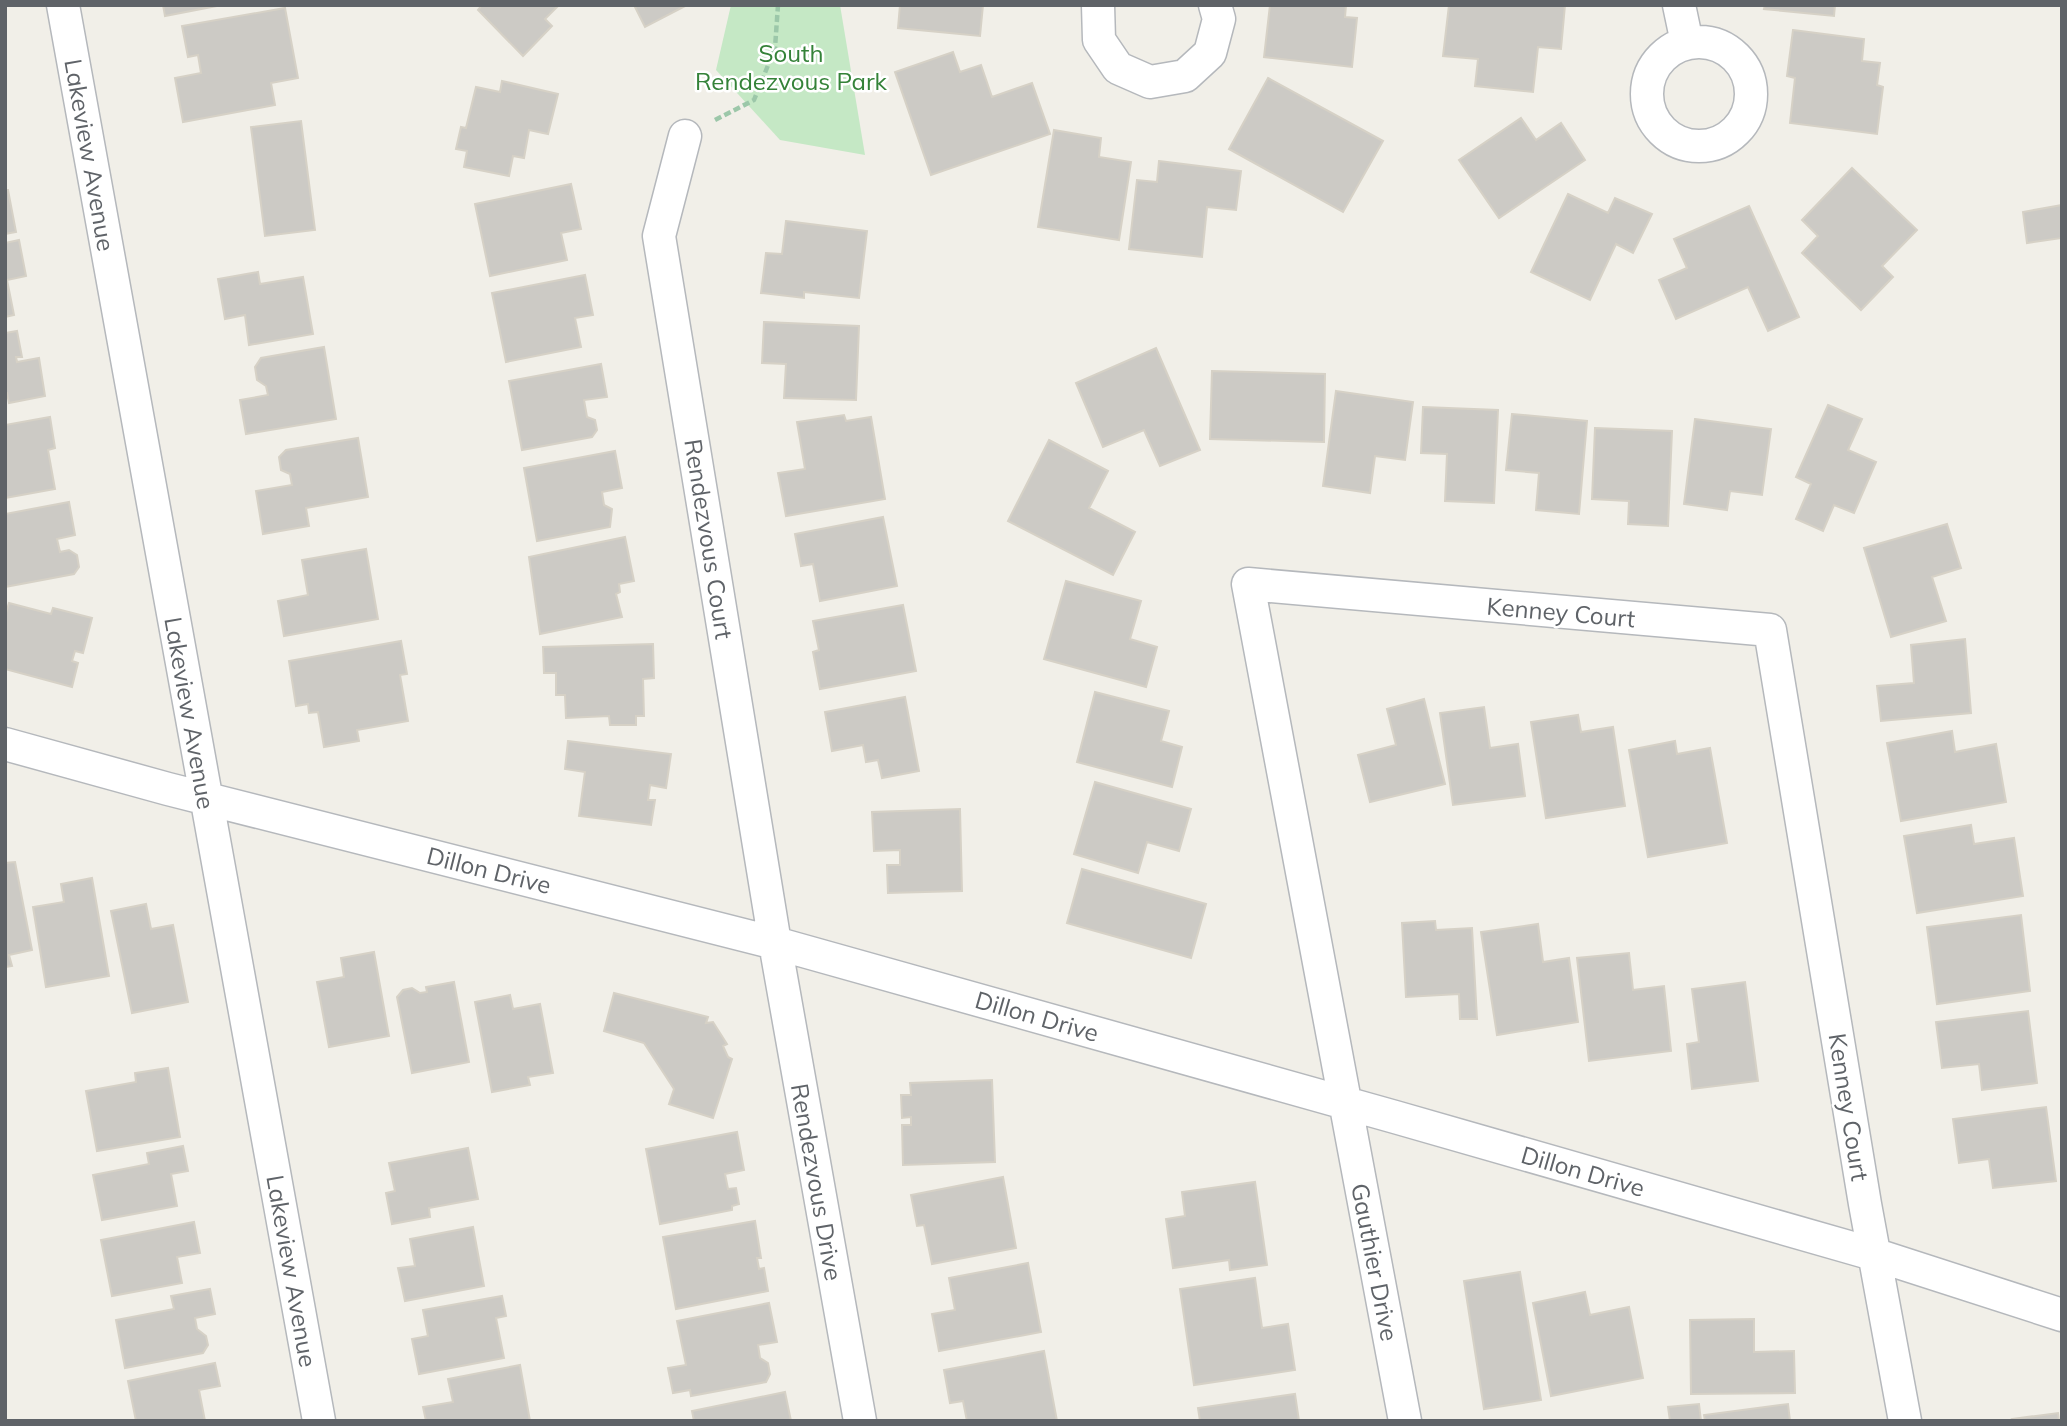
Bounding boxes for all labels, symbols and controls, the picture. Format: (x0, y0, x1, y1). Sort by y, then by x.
park label: South Rendezvous Park (695, 38, 888, 96)
street label: Lakeview Avenue (58, 57, 122, 253)
street label: Rendezvous Court (678, 437, 740, 641)
street label: Kenney Court (1486, 591, 1636, 633)
street label: Lakeview Avenue (158, 615, 222, 811)
street label: Dillon Drive (424, 840, 554, 900)
street label: Dillon Drive (972, 984, 1102, 1048)
street label: Kenney Court (1823, 1031, 1875, 1183)
street label: Rendezvous Drive (785, 1081, 849, 1283)
street label: Dillon Drive (1518, 1139, 1648, 1203)
street label: Lakeview Avenue (260, 1173, 324, 1369)
street label: Gauthier Drive (1345, 1181, 1405, 1343)

